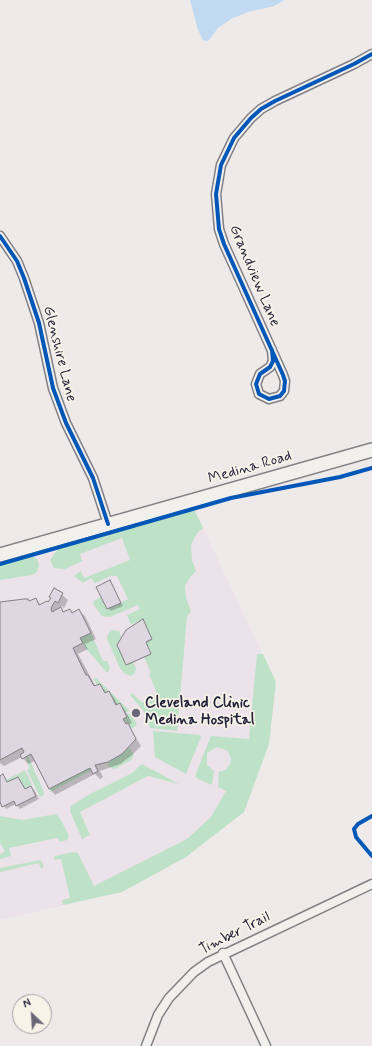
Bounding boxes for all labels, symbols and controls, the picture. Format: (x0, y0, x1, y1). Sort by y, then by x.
street label: Grandview Lane (225, 223, 283, 329)
street label: Glenshire Lane (38, 304, 80, 404)
street label: Medina Road (206, 447, 294, 489)
place label: Cleveland Clinic Medina Hospital (145, 695, 254, 730)
marker: Cleveland Clinic Medina Hospital (130, 707, 142, 719)
street label: Timber Trail (197, 909, 273, 959)
north arrow (12, 994, 52, 1034)
text: N (21, 996, 34, 1012)

